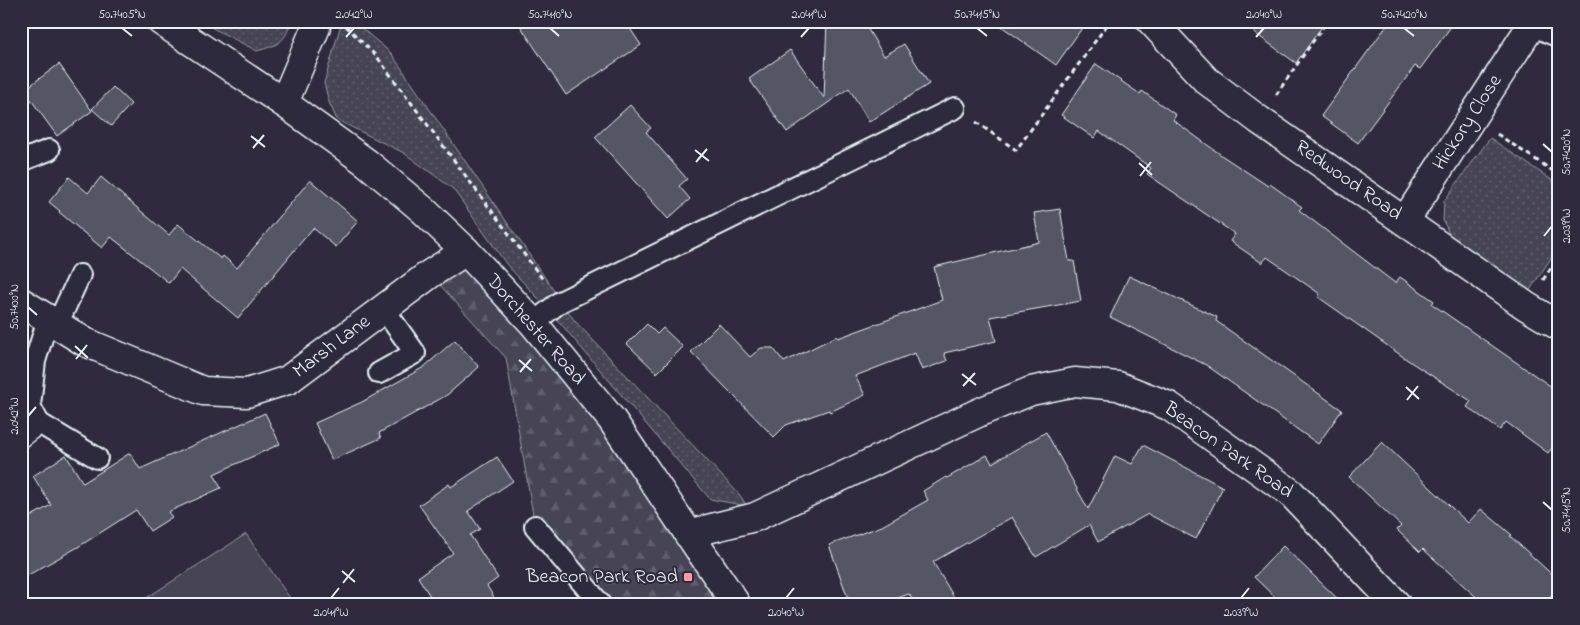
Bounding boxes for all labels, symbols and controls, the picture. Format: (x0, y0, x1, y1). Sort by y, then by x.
text: 50.7405°N (98, 6, 146, 24)
text: 2.042°W (335, 6, 373, 24)
text: 50.7410°N (528, 6, 572, 24)
text: 2.041°W (792, 6, 826, 24)
text: 50.7415°N (954, 6, 1000, 24)
text: 2.040°W (1246, 6, 1282, 24)
text: 50.7420°N (1381, 6, 1427, 24)
street label: Hickory Close (1426, 69, 1510, 177)
text: 50.7420°N (1558, 129, 1576, 175)
street label: Redwood Road (1289, 133, 1407, 229)
text: 2.039°W (1558, 209, 1576, 243)
street label: Dorchester Road (478, 267, 592, 392)
text: 50.7400°N (6, 284, 24, 330)
street label: Marsh Lane (287, 308, 377, 386)
street label: Beacon Park Road (1157, 395, 1299, 506)
text: 2.042°W (6, 397, 24, 435)
text: 50.7415°N (1558, 487, 1576, 533)
place label: Beacon Park Road (525, 563, 678, 592)
marker: Beacon Park Road (682, 571, 694, 583)
text: 2.041°W (314, 604, 348, 622)
text: 2.040°W (768, 604, 804, 622)
text: 2.039°W (1224, 604, 1258, 622)

